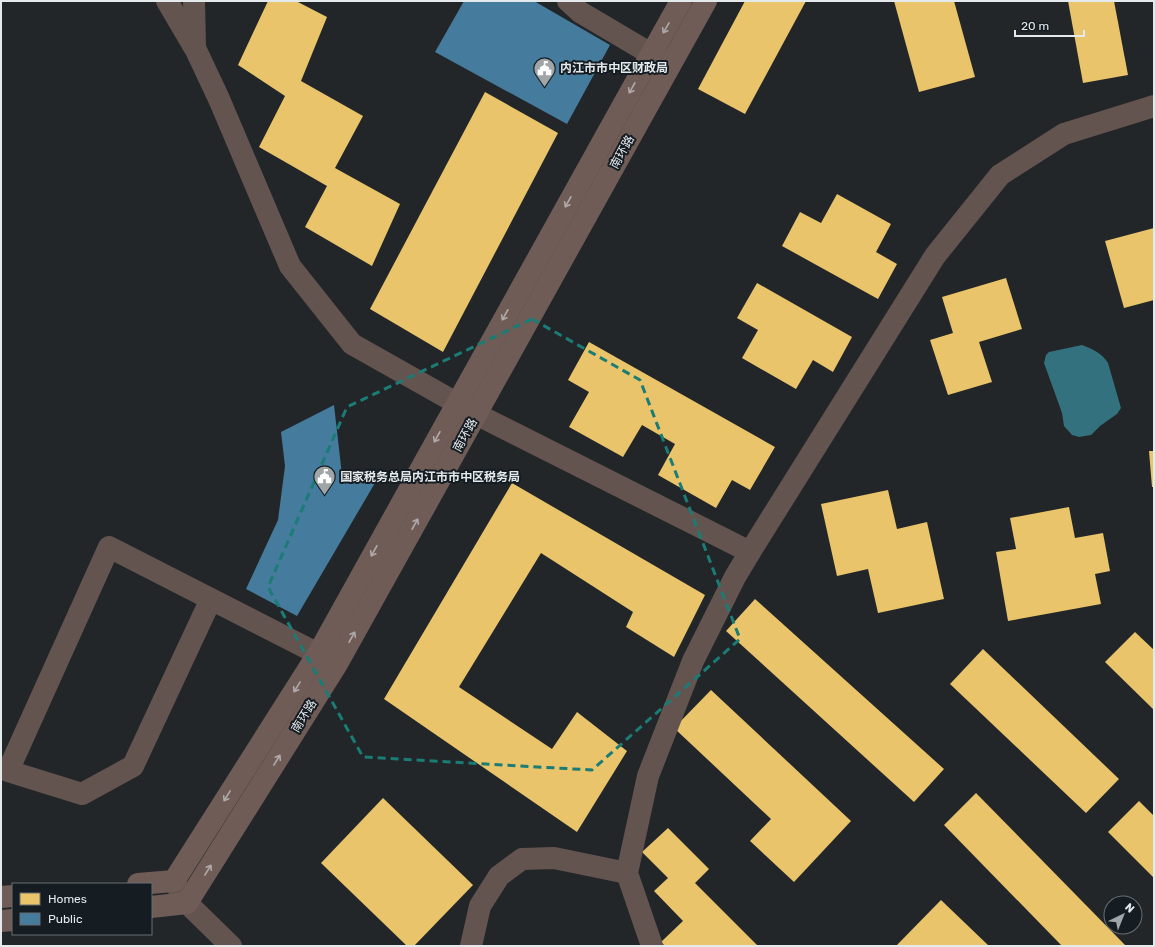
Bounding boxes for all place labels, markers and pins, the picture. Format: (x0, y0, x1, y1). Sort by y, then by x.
public building icon: 内江市市中区财政局 (531, 55, 557, 88)
place label: 内江市市中区财政局 (560, 61, 668, 75)
public building icon: 国家税务总局内江市市中区税务局 (311, 464, 337, 497)
place label: 国家税务总局内江市市中区税务局 (340, 470, 520, 484)

